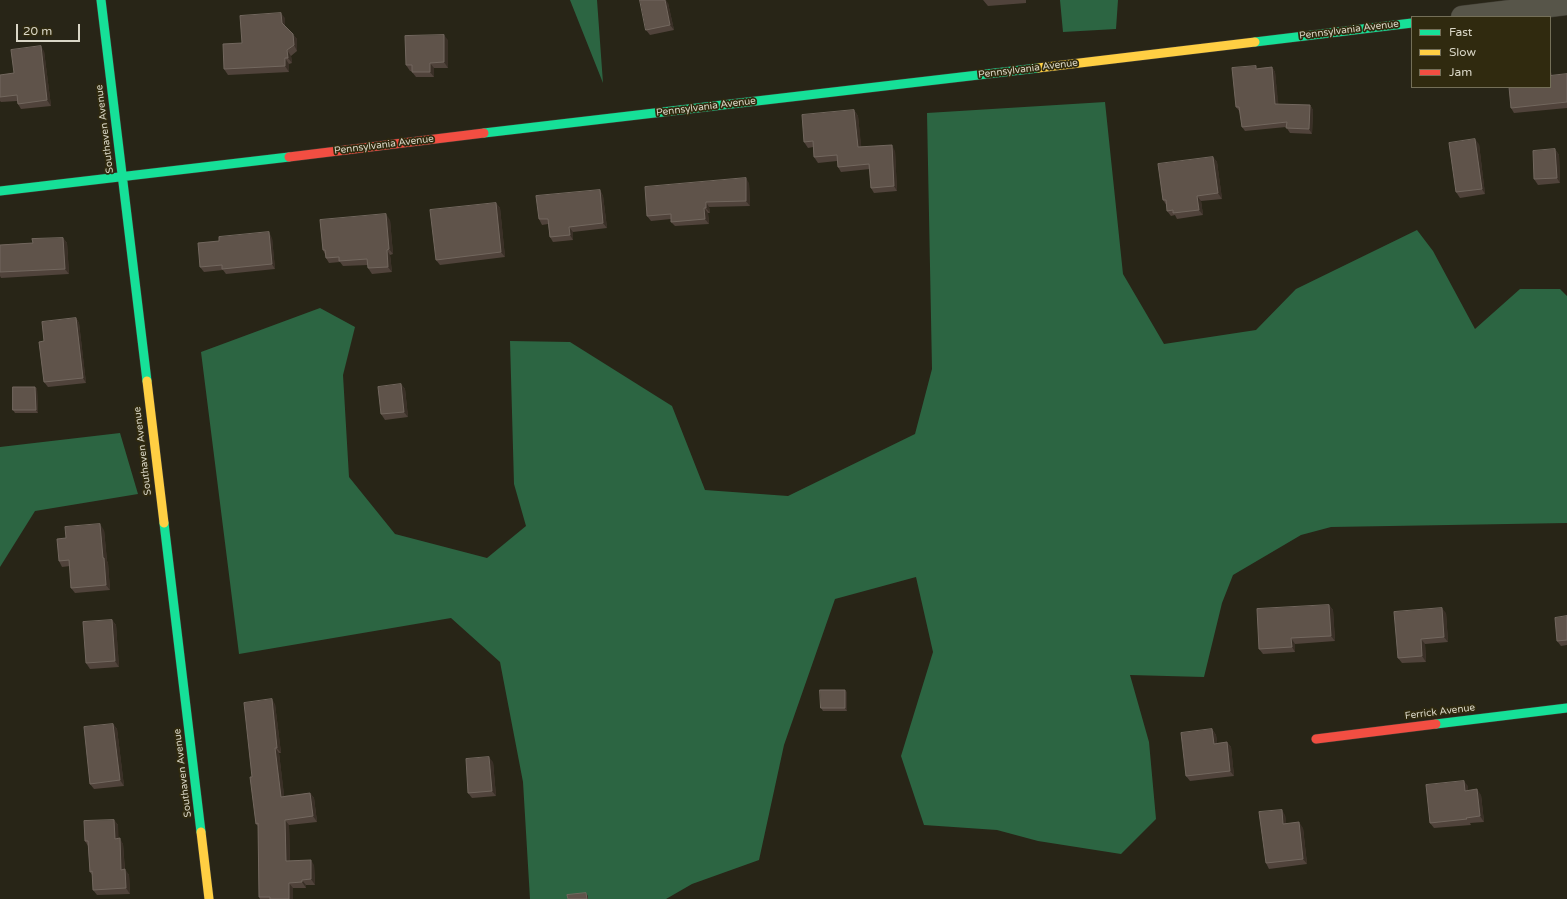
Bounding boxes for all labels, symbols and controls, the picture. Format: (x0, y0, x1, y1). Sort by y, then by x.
scale bar (18, 16, 82, 42)
legend (1411, 16, 1551, 88)
street label: Pennsylvania Avenue (1298, 18, 1400, 42)
text: 20 m (23, 24, 52, 38)
text: Fast (1449, 25, 1472, 39)
text: Slow (1449, 45, 1476, 59)
street label: Pennsylvania Avenue (977, 57, 1079, 81)
text: Jam (1449, 65, 1472, 79)
street label: Southaven Avenue (94, 84, 116, 174)
street label: Pennsylvania Avenue (655, 95, 757, 119)
street label: Pennsylvania Avenue (333, 133, 435, 157)
street label: Southaven Avenue (132, 406, 154, 496)
street label: Ferrick Avenue (1404, 702, 1476, 722)
street label: Southaven Avenue (172, 728, 194, 818)

